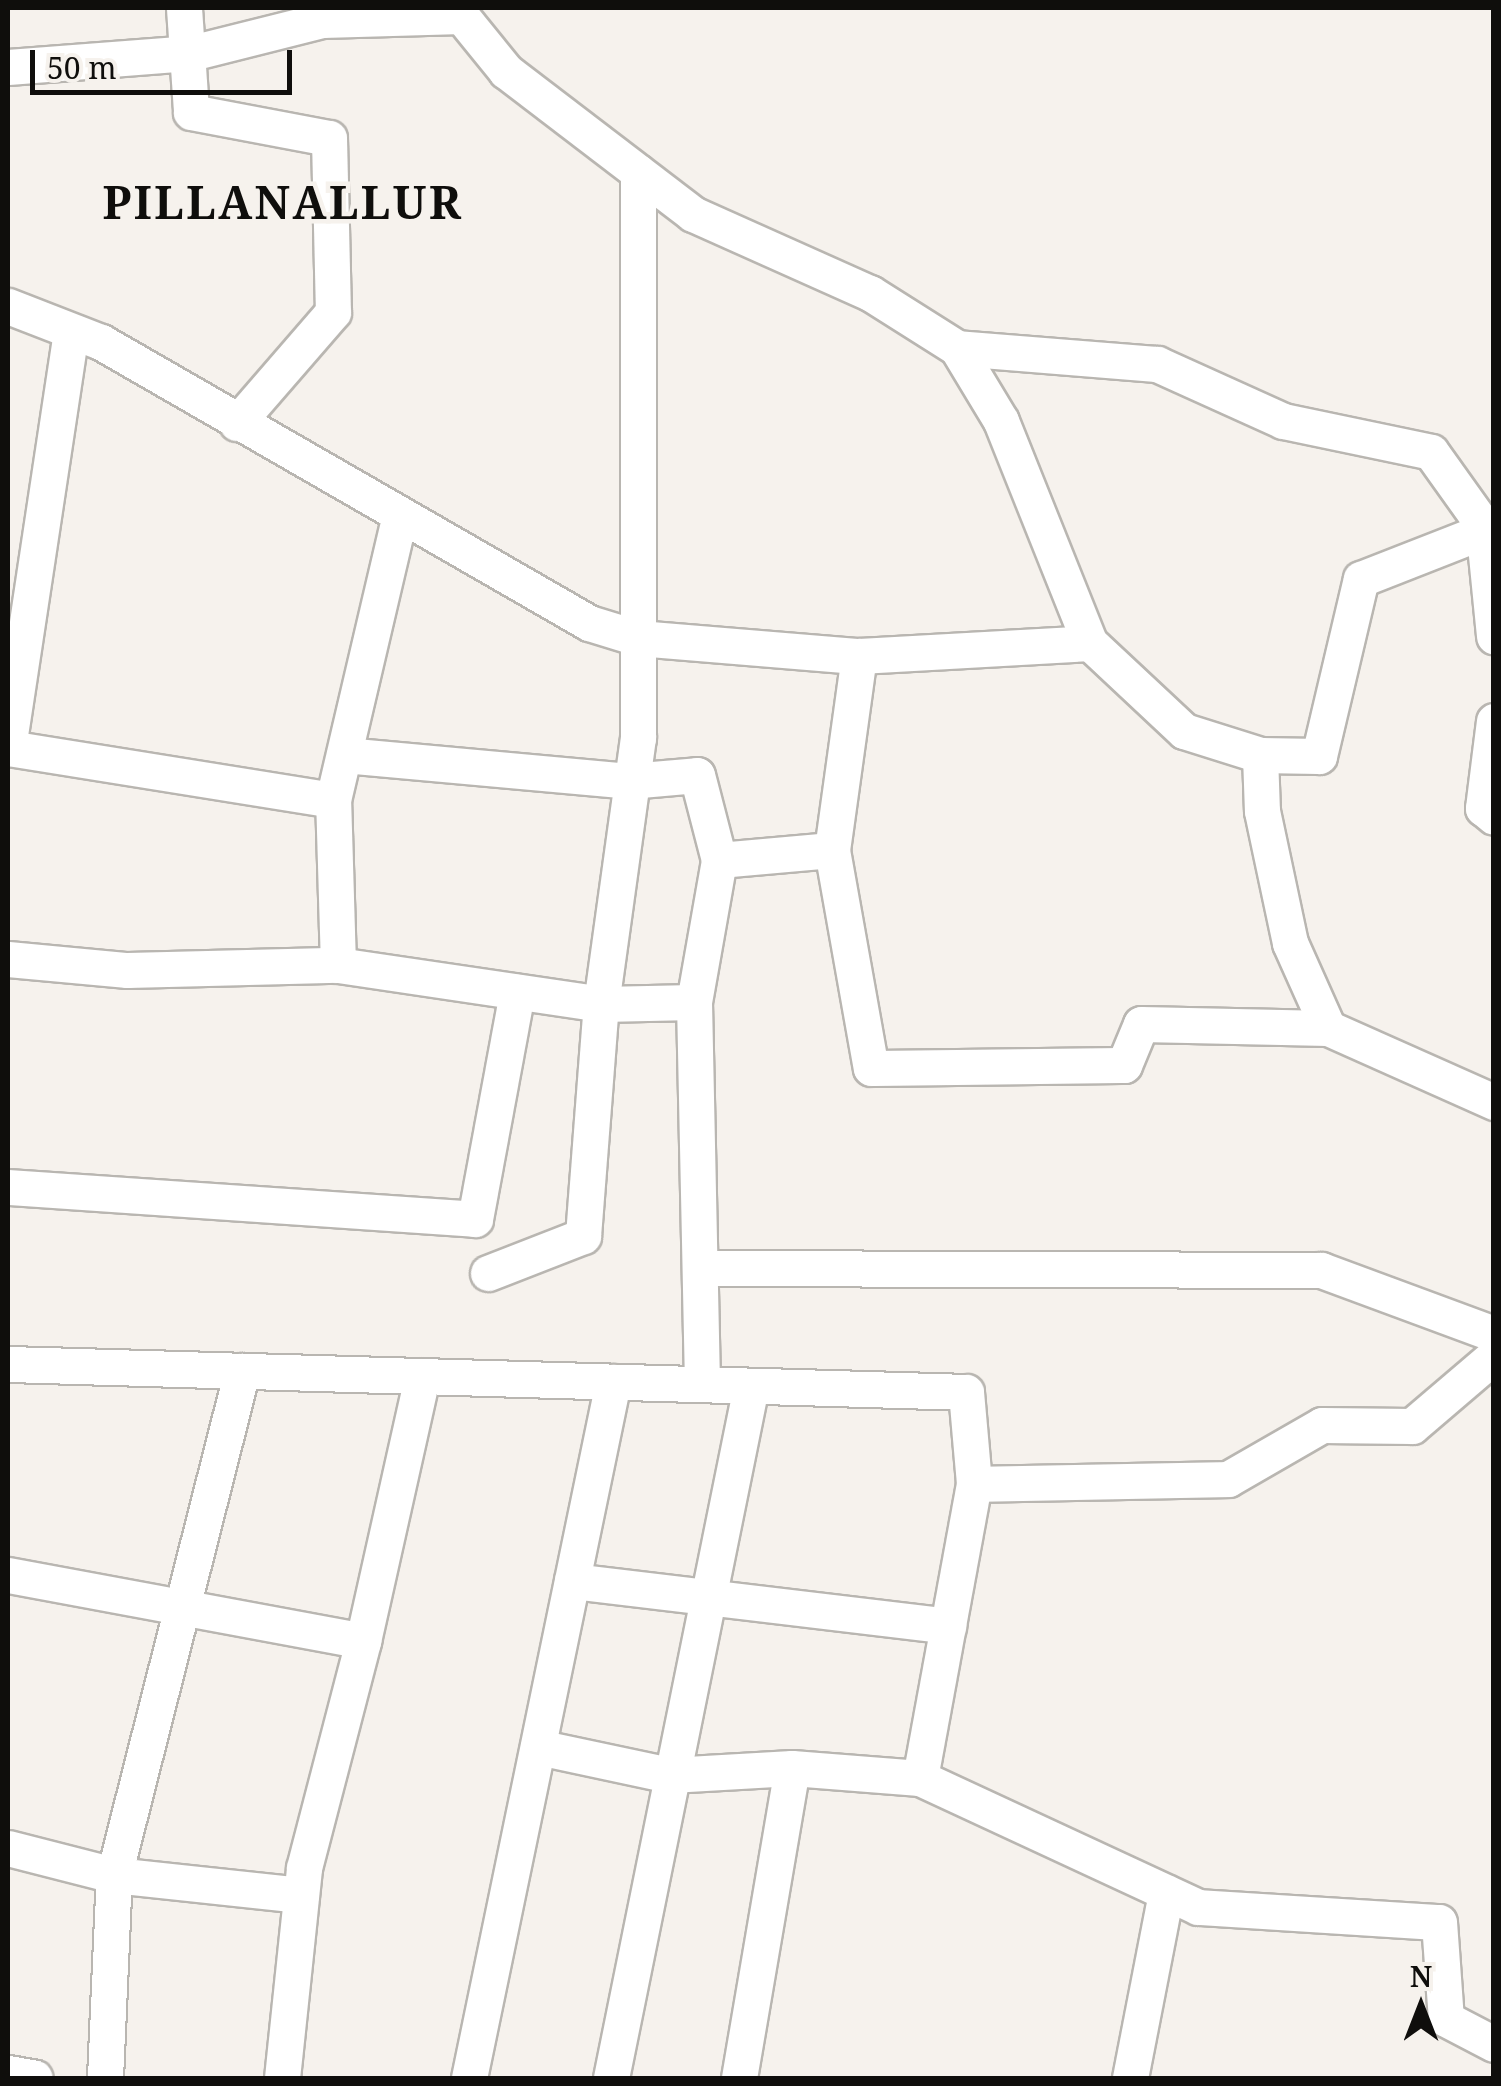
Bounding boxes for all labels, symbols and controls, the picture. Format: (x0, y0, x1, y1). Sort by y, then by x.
scale bar (35, 30, 298, 92)
text: 50 m (47, 47, 117, 88)
district label: PILLANALLUR (103, 175, 463, 229)
north arrow (1371, 1956, 1471, 2056)
text: N (1410, 1957, 1432, 1995)

